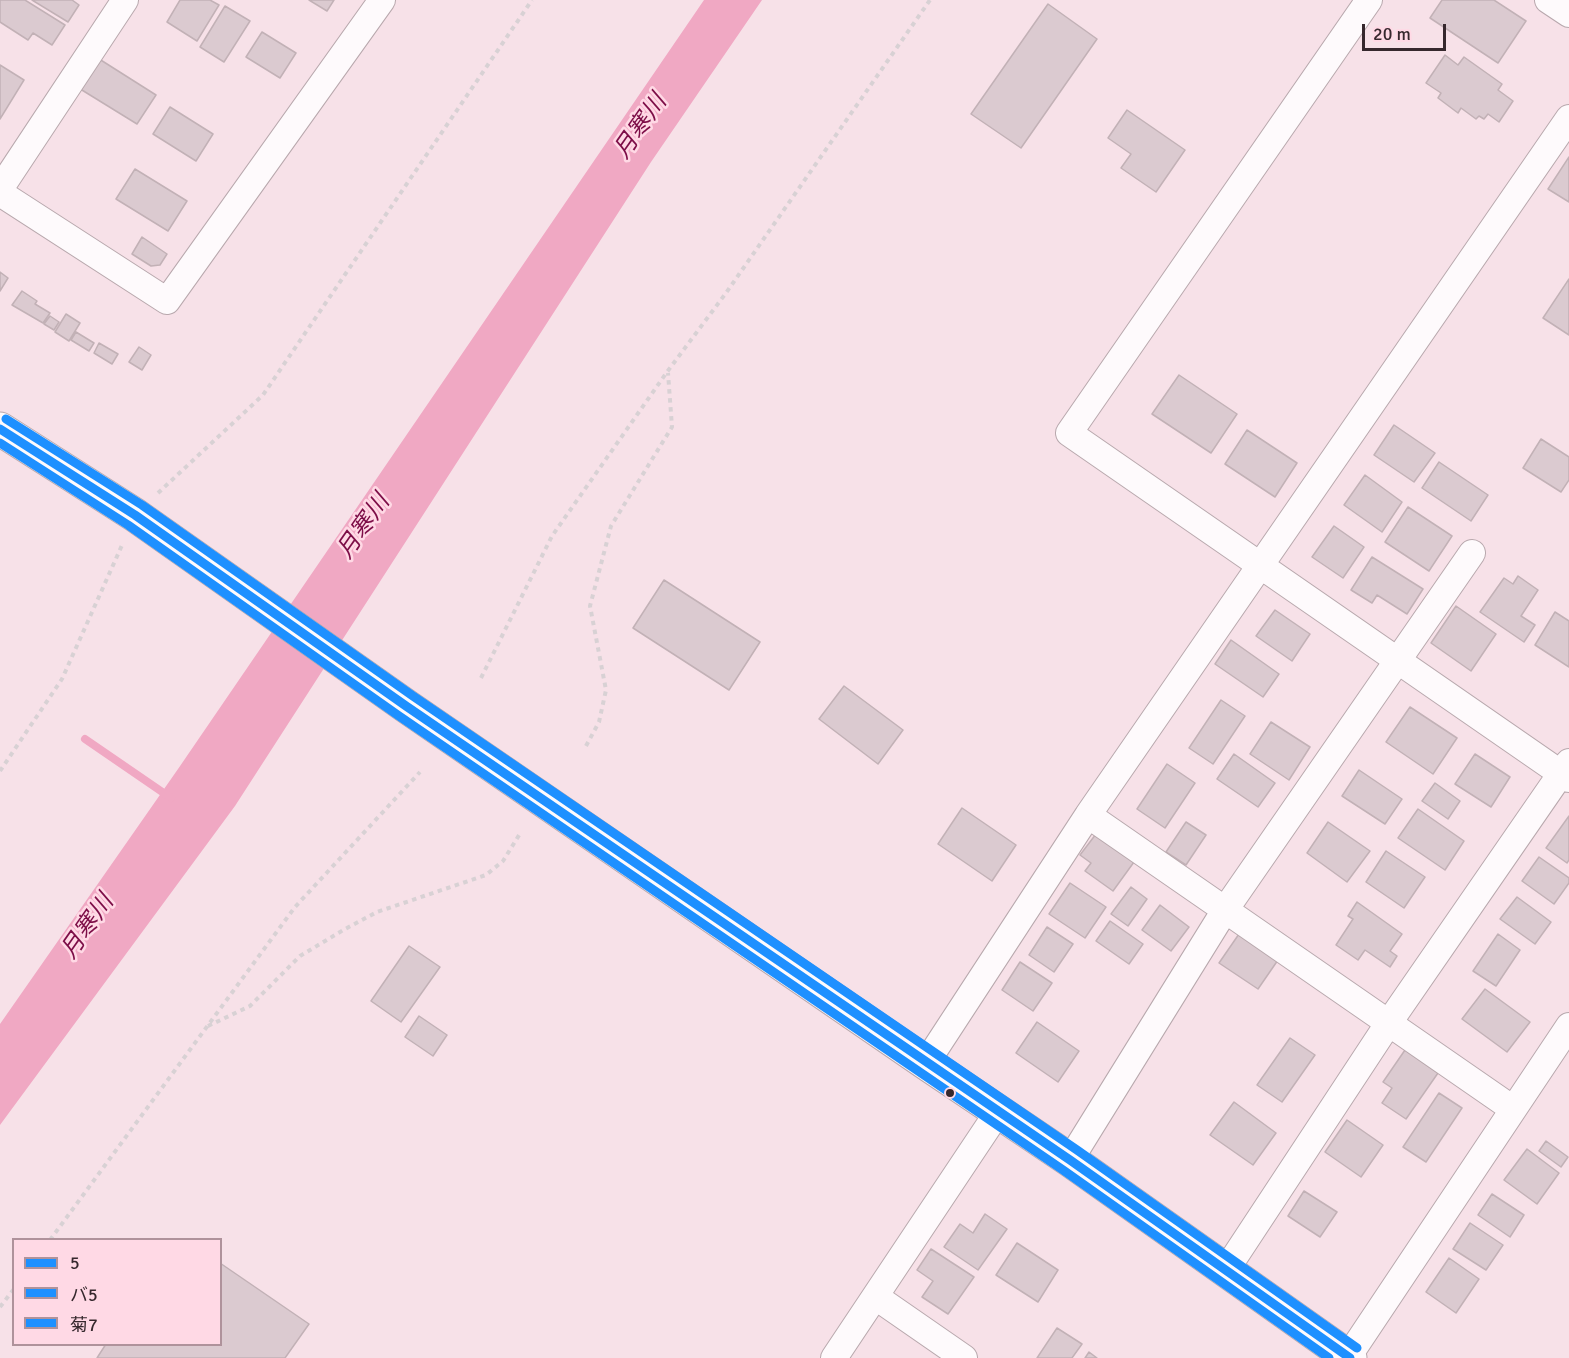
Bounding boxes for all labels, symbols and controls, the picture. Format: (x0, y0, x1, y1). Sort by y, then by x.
scale bar (1365, 12, 1449, 50)
text: 20 m (1373, 23, 1411, 45)
water label: 月寒川 (609, 89, 673, 165)
water label: 月寒川 (332, 489, 396, 565)
water label: 月寒川 (56, 889, 120, 965)
unlabelled marker (944, 1087, 956, 1099)
legend (12, 1238, 222, 1346)
text: 5 (70, 1252, 80, 1274)
text: バ5 (70, 1284, 98, 1306)
text: 菊7 (70, 1314, 98, 1336)

